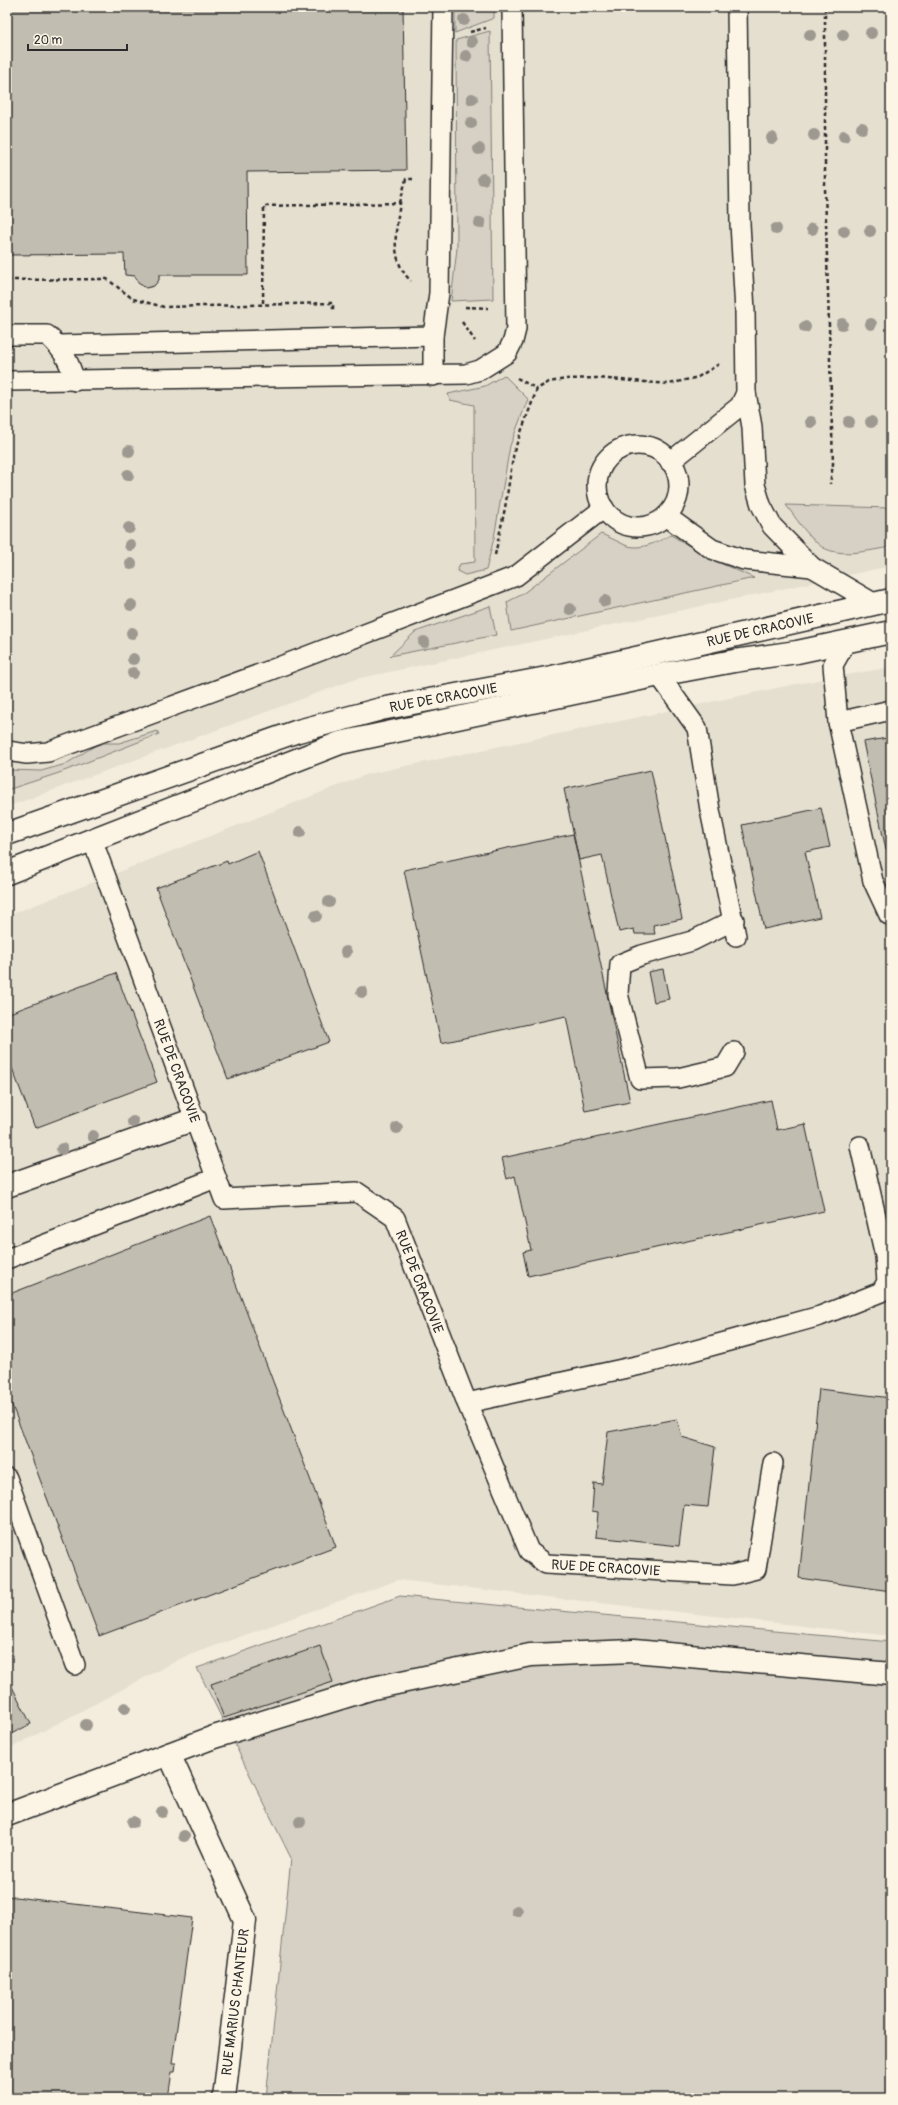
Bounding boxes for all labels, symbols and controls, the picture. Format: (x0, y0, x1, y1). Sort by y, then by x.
scale bar (28, 26, 127, 52)
text: 20 m (34, 33, 63, 48)
street label: RUE DE CRACOVIE (705, 610, 815, 651)
street label: RUE DE CRACOVIE (388, 679, 499, 716)
street label: RUE DE CRACOVIE (150, 1017, 203, 1125)
street label: RUE DE CRACOVIE (392, 1228, 447, 1336)
street label: RUE DE CRACOVIE (551, 1556, 661, 1580)
street label: RUE MARIUS CHANTEUR (218, 1928, 253, 2076)

